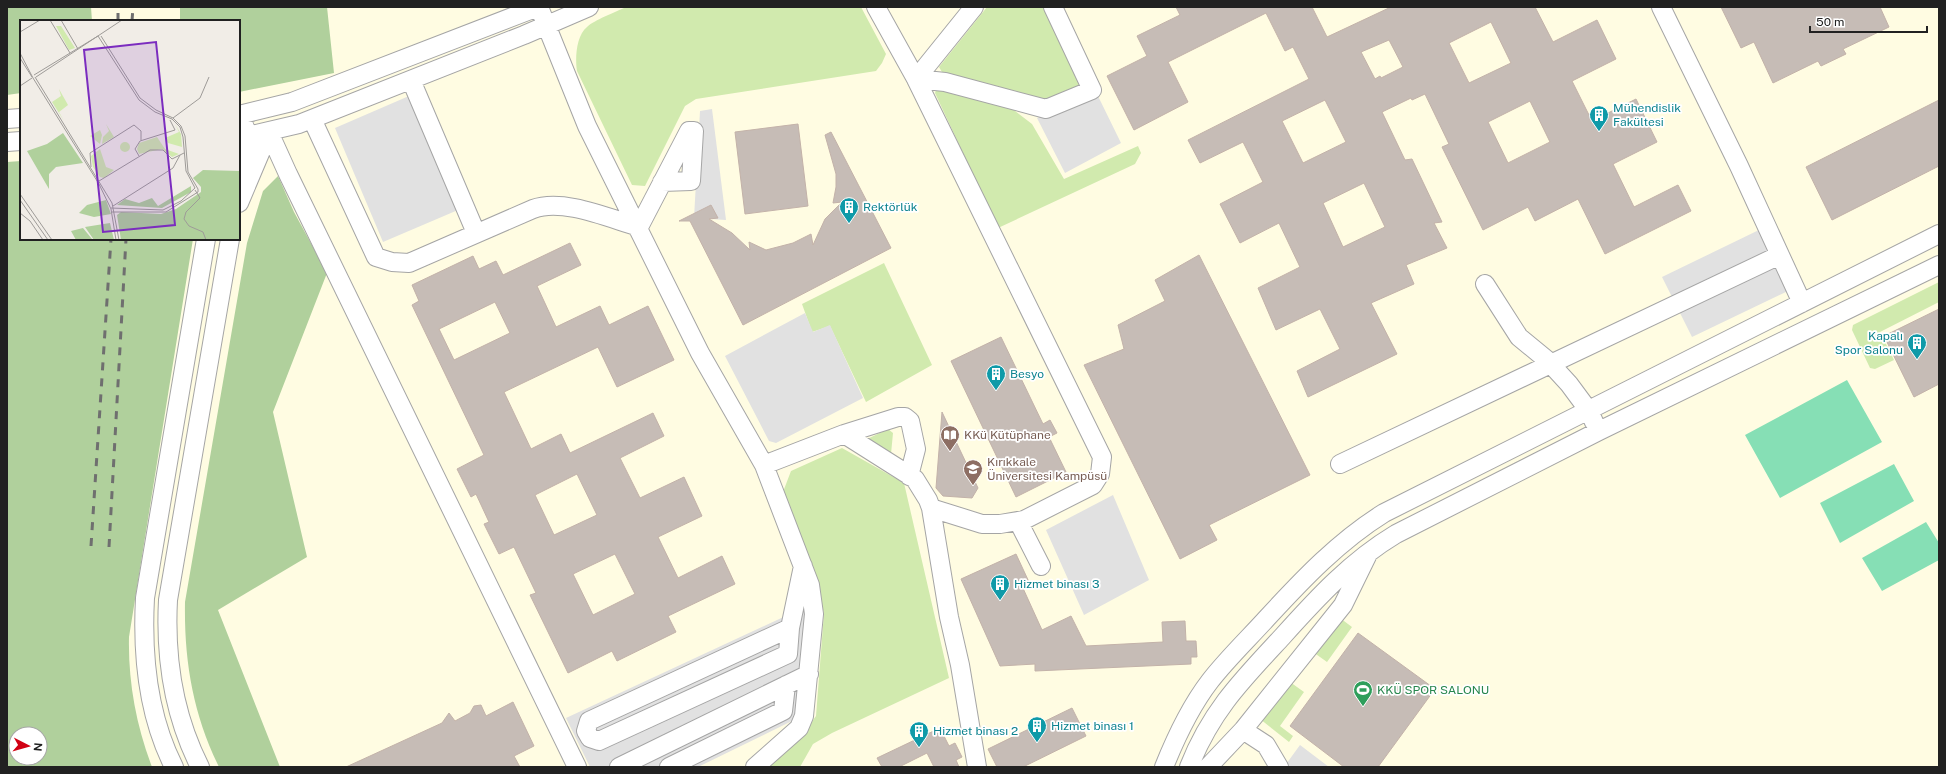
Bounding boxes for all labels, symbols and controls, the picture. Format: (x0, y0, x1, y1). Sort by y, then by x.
scale bar (1810, 8, 1927, 34)
text: 50 m (1816, 15, 1844, 29)
inset map (20, 20, 240, 240)
place label: Mühendislik Fakültesi (1613, 101, 1681, 129)
building icon: Mühendislik Fakültesi (1588, 104, 1610, 132)
building icon: Rektörlük (838, 196, 860, 224)
place label: Rektörlük (863, 200, 918, 214)
place label: Kapalı Spor Salonu (1835, 329, 1903, 357)
building icon: Kapalı Spor Salonu (1906, 332, 1928, 360)
building icon: Besyo (985, 363, 1007, 391)
place label: Besyo (1010, 367, 1044, 381)
library icon: KKü Kütüphane (939, 424, 961, 452)
place label: KKü Kütüphane (964, 428, 1051, 442)
place label: Kırıkkale Üniversitesi Kampüsü (987, 455, 1107, 483)
school or university icon: Kırıkkale Üniversitesi Kampüsü (962, 458, 984, 486)
building icon: Hizmet binası 3 (989, 573, 1011, 601)
place label: Hizmet binası 3 (1014, 577, 1100, 591)
sports icon: KKÜ SPOR SALONU (1352, 679, 1374, 707)
place label: KKÜ SPOR SALONU (1377, 683, 1489, 697)
building icon: Hizmet binası 1 (1026, 715, 1048, 743)
place label: Hizmet binası 1 (1051, 719, 1134, 733)
building icon: Hizmet binası 2 (908, 720, 930, 748)
place label: Hizmet binası 2 (933, 724, 1018, 738)
north arrow (8, 726, 48, 766)
text: N (32, 742, 44, 752)

